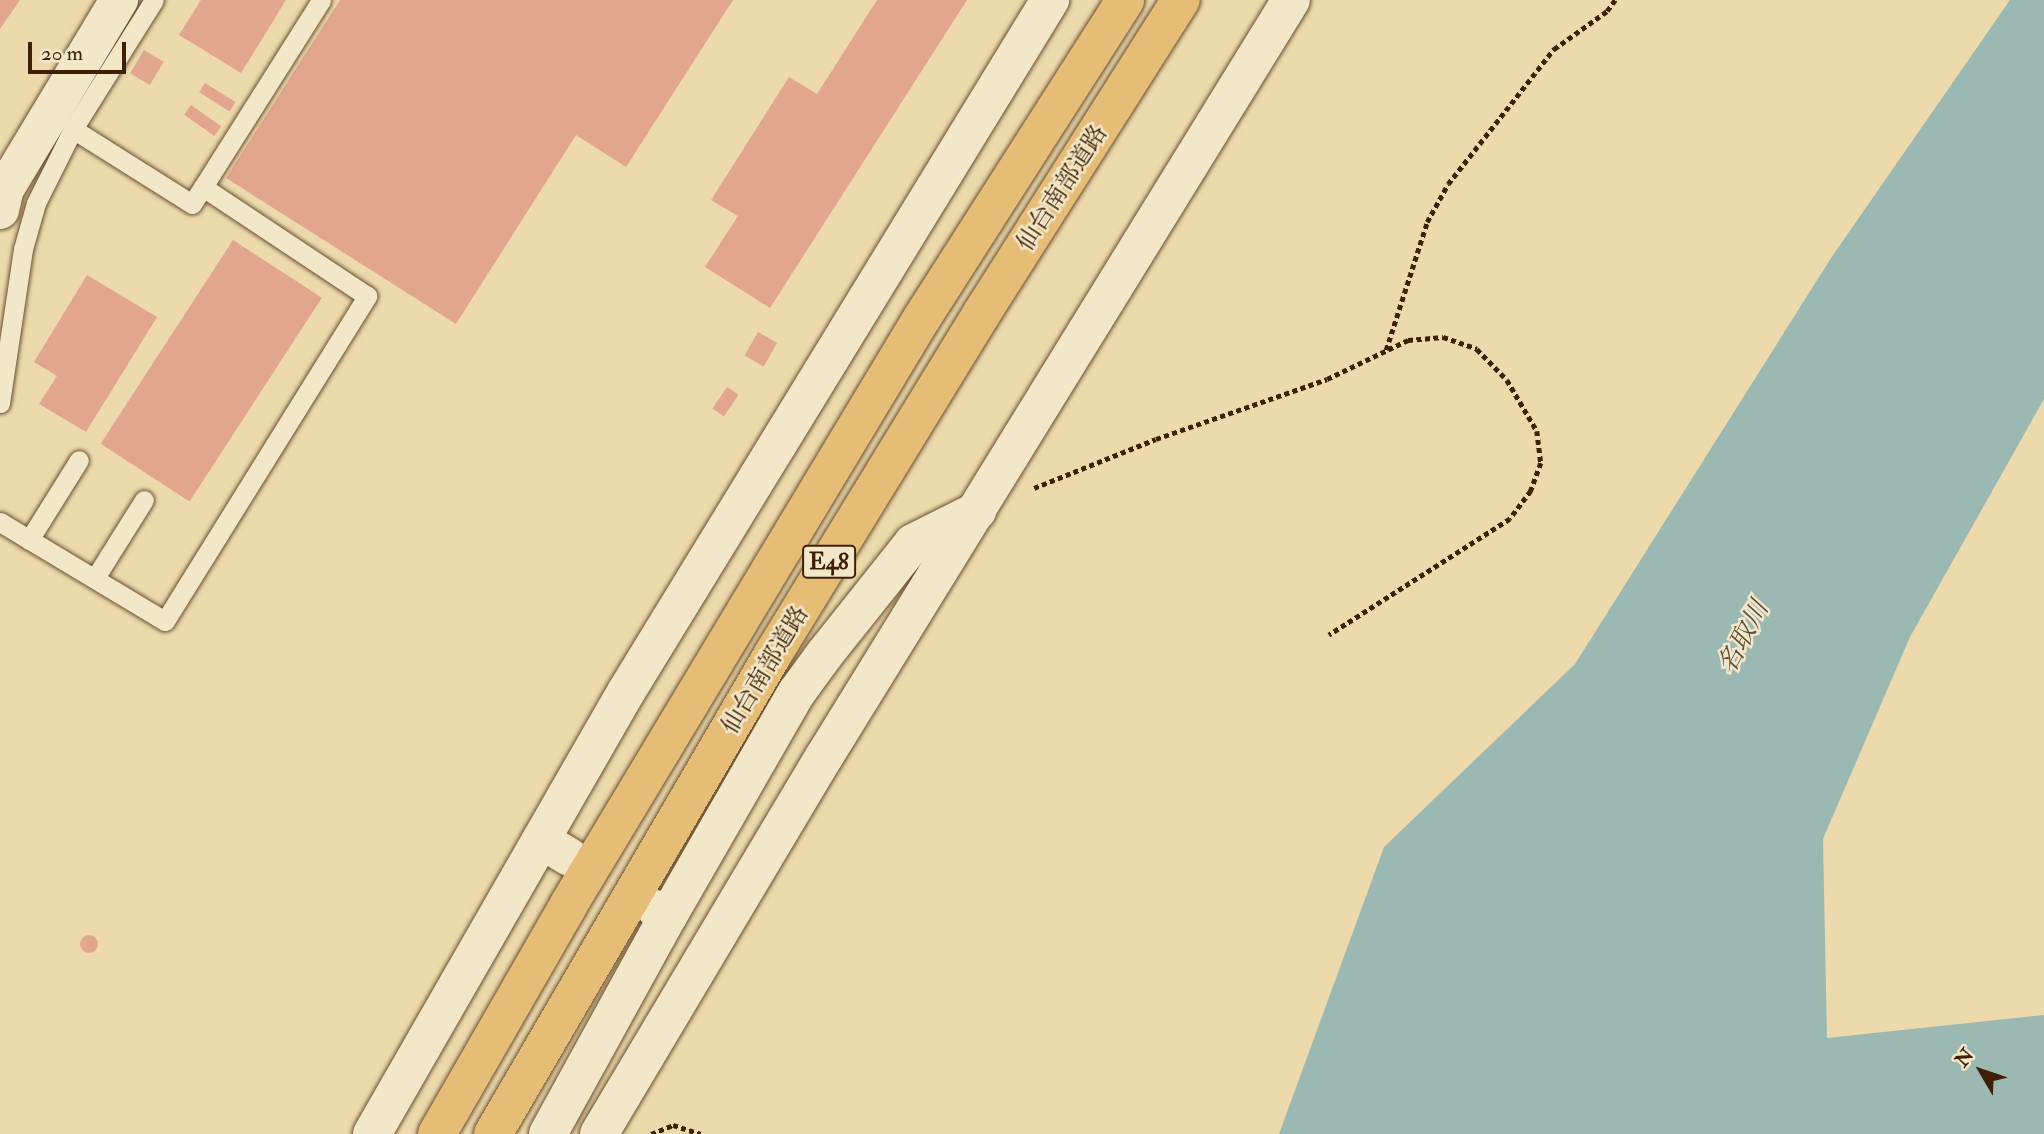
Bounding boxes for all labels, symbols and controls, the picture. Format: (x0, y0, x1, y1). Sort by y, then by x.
scale bar (32, 28, 130, 72)
text: 20 m (41, 40, 83, 67)
street label: 仙台南部道路 (1011, 120, 1113, 256)
road number: E48 (801, 542, 857, 582)
water label: 名取川 (1712, 596, 1776, 680)
street label: 仙台南部道路 (716, 601, 814, 739)
north arrow (1946, 1036, 2016, 1106)
text: N (1950, 1044, 1979, 1072)

